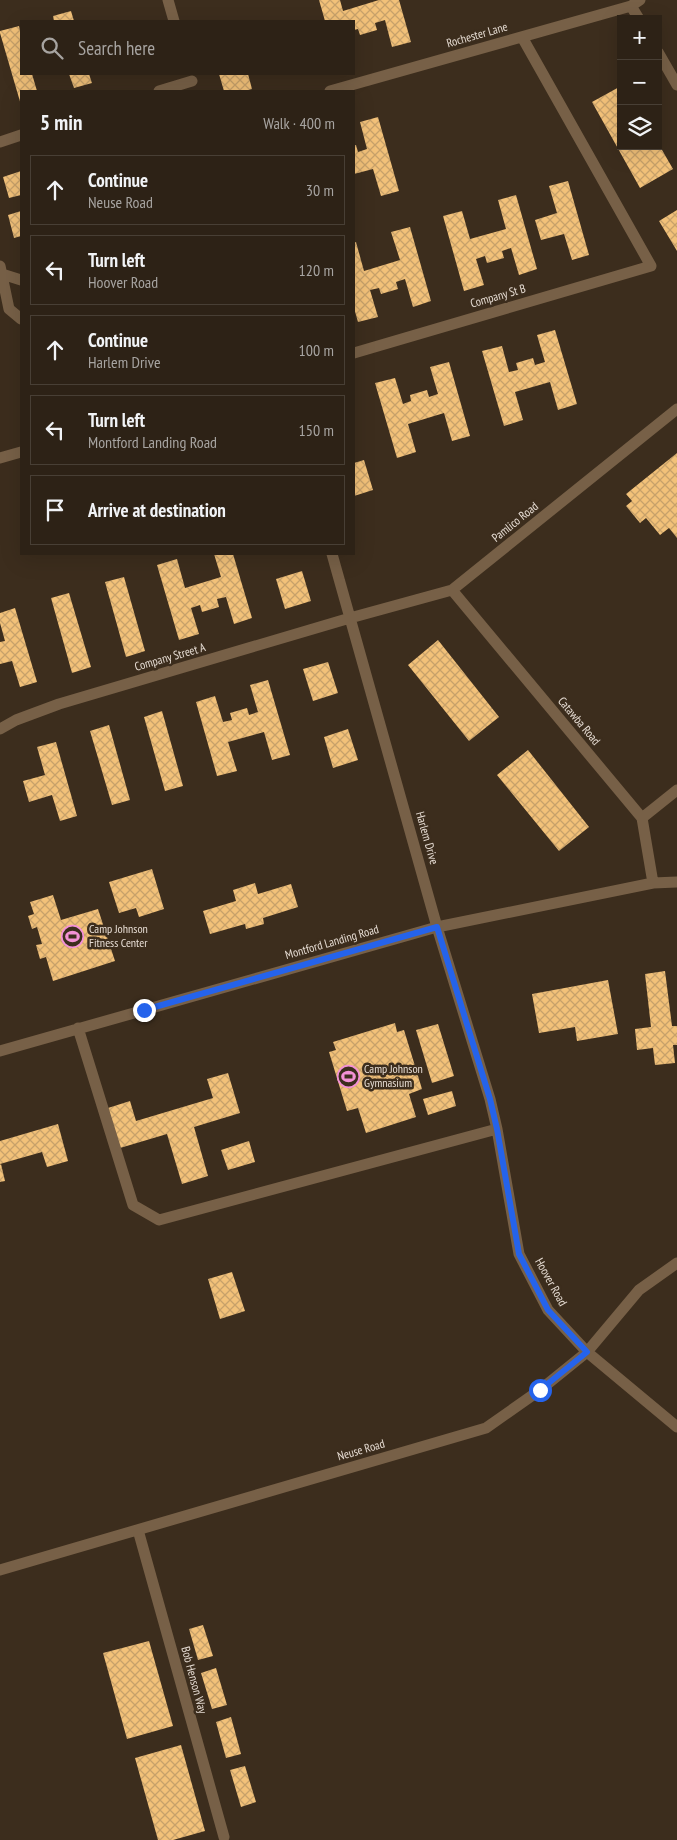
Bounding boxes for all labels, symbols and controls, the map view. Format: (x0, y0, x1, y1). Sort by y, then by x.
map controls (617, 15, 662, 150)
button: + (617, 15, 662, 60)
street label: Rochester Lane (445, 19, 509, 50)
search box (20, 20, 355, 75)
icon: search (38, 34, 66, 62)
text: Search here (78, 36, 155, 60)
button: − (617, 60, 662, 105)
button: layers (617, 105, 662, 150)
text: 5 min (40, 109, 82, 136)
text: Walk · 400 m (263, 113, 335, 133)
text: Continue (88, 168, 148, 192)
icon: ahead (41, 176, 69, 204)
text: 30 m (306, 180, 334, 200)
text: Neuse Road (88, 192, 153, 212)
text: Turn left (88, 248, 145, 272)
icon: left (41, 256, 69, 284)
text: 120 m (299, 260, 334, 280)
text: Hoover Road (88, 272, 158, 292)
street label: Company St B (468, 280, 528, 311)
text: Continue (88, 328, 148, 352)
icon: ahead (41, 336, 69, 364)
text: 100 m (299, 340, 334, 360)
text: Harlem Drive (88, 352, 161, 372)
text: Turn left (88, 408, 145, 432)
icon: left (41, 416, 69, 444)
text: 150 m (299, 420, 334, 440)
text: Montford Landing Road (88, 432, 217, 452)
icon: arrive (41, 496, 69, 524)
text: Arrive at destination (88, 498, 226, 522)
street label: Pamlico Road (488, 498, 541, 545)
street label: Company Street A (133, 639, 207, 674)
street label: Catawba Road (555, 694, 604, 748)
street label: Harlem Drive (413, 810, 442, 866)
place label: Camp Johnson Fitness Center (89, 921, 148, 950)
street label: Montford Landing Road (283, 921, 380, 962)
sports icon: Camp Johnson Fitness Center (61, 924, 85, 948)
route end (133, 999, 156, 1022)
place label: Camp Johnson Gymnasium (364, 1061, 423, 1090)
sports icon: Camp Johnson Gymnasium (336, 1064, 360, 1088)
street label: Hoover Road (532, 1255, 571, 1308)
route start (529, 1379, 552, 1402)
street label: Neuse Road (335, 1436, 386, 1463)
street label: Bob Henson Way (178, 1645, 211, 1716)

